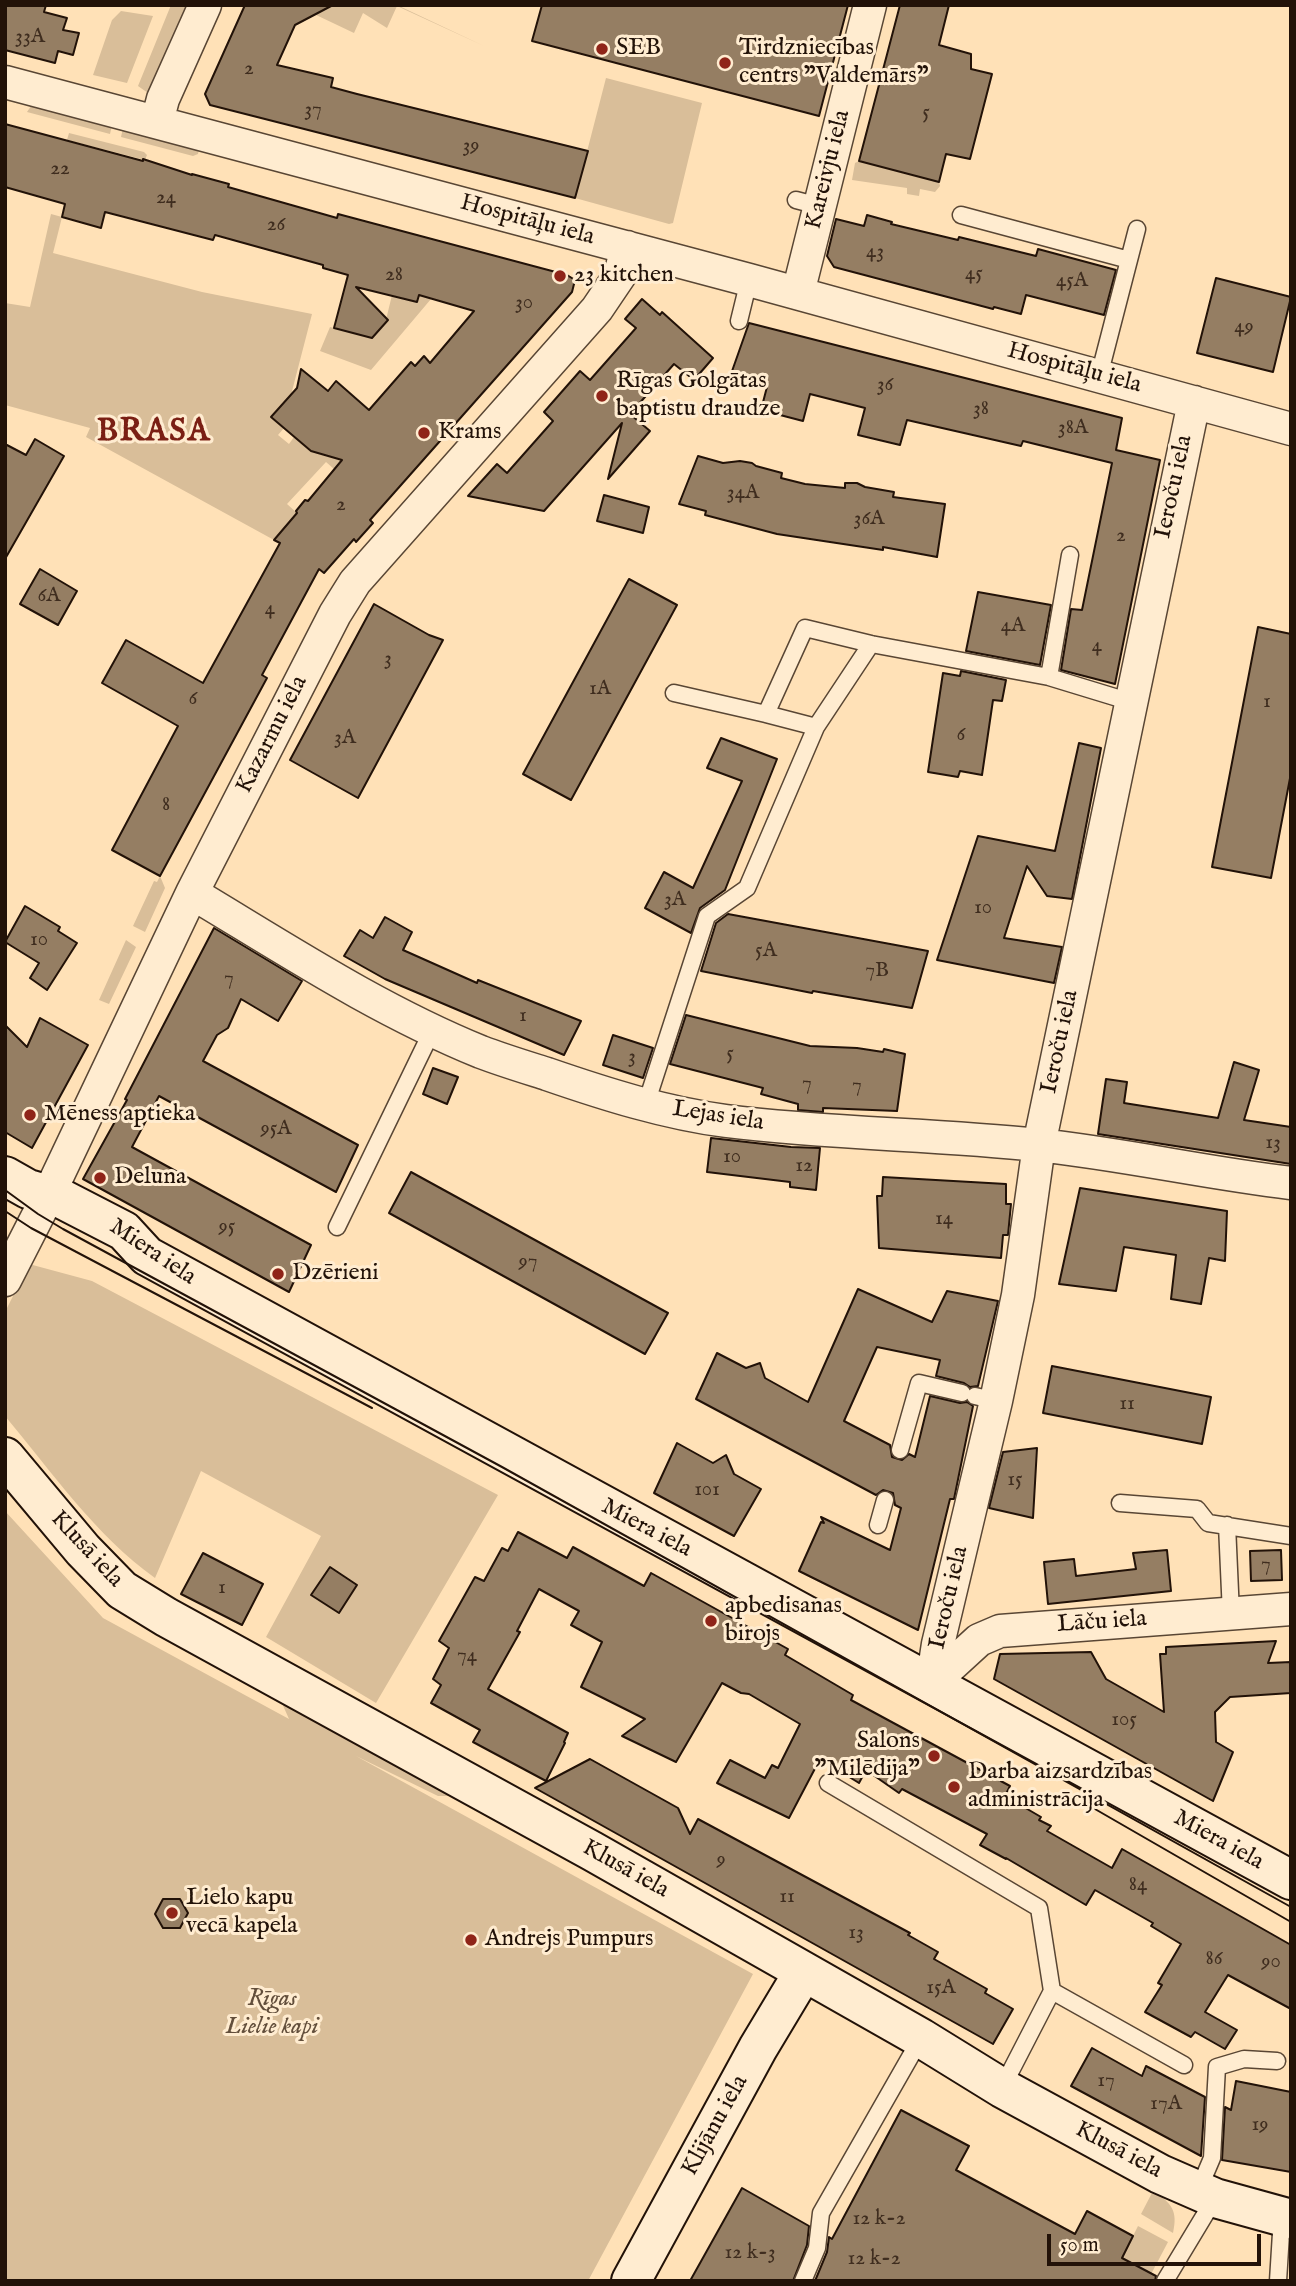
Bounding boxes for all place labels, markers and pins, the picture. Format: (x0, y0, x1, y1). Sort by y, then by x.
place label: SEB (616, 35, 661, 63)
place label: Tirdzniecības centrs "Valdemārs" (739, 35, 929, 91)
marker: SEB (594, 41, 610, 57)
marker: Tirdzniecības centrs "Valdemārs" (717, 55, 733, 71)
place label: 23 kitchen (574, 262, 674, 290)
marker: 23 kitchen (552, 268, 568, 284)
place label: Rīgas Golgātas baptistu draudze (616, 368, 781, 424)
marker: Rīgas Golgātas baptistu draudze (594, 388, 610, 404)
place label: Krams (438, 419, 502, 447)
marker: Krams (416, 425, 432, 441)
place label: Mēness aptieka (44, 1101, 195, 1129)
marker: Mēness aptieka (22, 1107, 38, 1123)
place label: Deluna (114, 1164, 186, 1192)
marker: Deluna (92, 1170, 108, 1186)
place label: Dzērieni (292, 1260, 379, 1288)
marker: Dzērieni (270, 1266, 286, 1282)
place label: apbedisanas birojs (725, 1593, 842, 1649)
marker: apbedisanas birojs (703, 1613, 719, 1629)
place label: Salons "Milēdija" (815, 1728, 920, 1784)
marker: Salons "Milēdija" (926, 1748, 942, 1764)
place label: Darba aizsardzības administrācija (968, 1759, 1152, 1815)
marker: Darba aizsardzības administrācija (946, 1779, 962, 1795)
place label: Lielo kapu vecā kapela (186, 1885, 298, 1941)
marker: Lielo kapu vecā kapela (164, 1905, 180, 1921)
place label: Andrejs Pumpurs (485, 1926, 653, 1954)
marker: Andrejs Pumpurs (463, 1932, 479, 1948)

